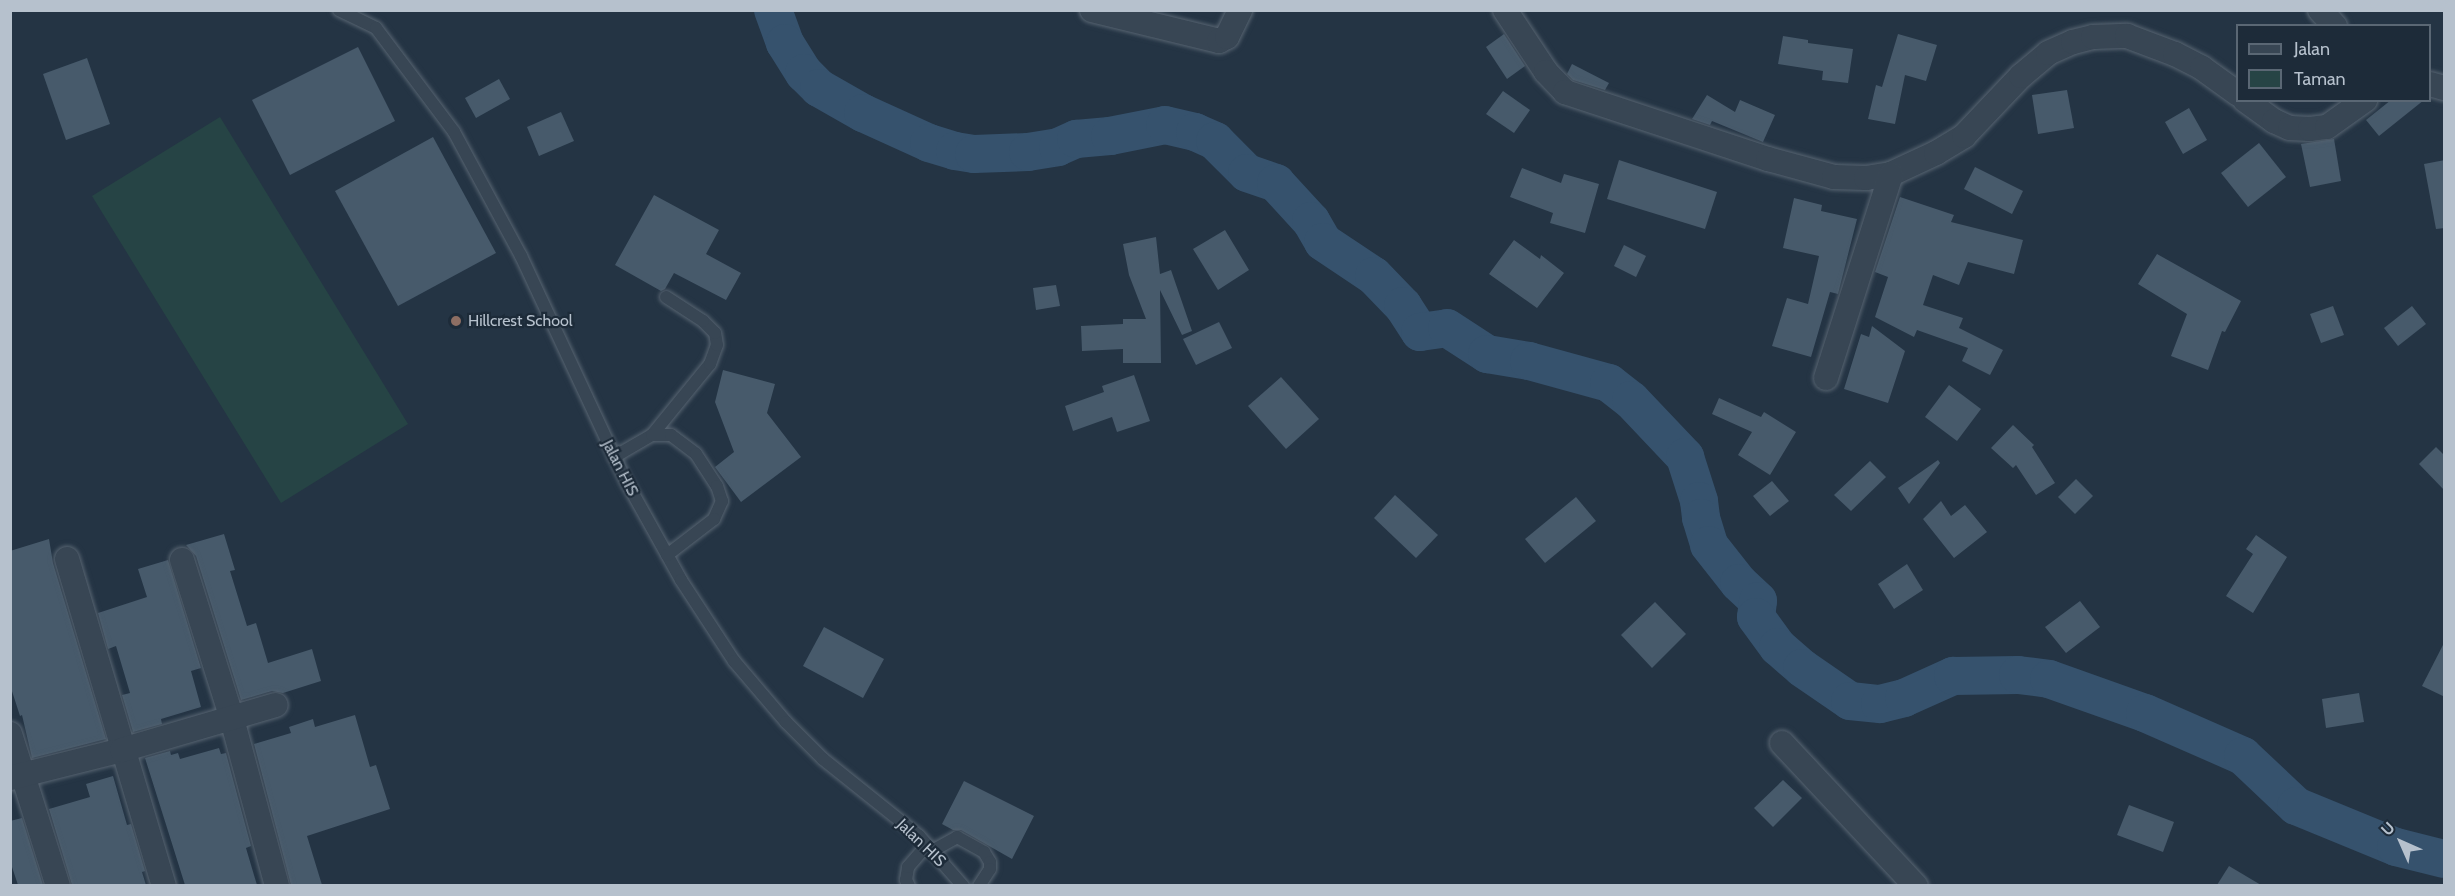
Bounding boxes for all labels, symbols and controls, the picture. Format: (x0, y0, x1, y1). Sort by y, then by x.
legend (2236, 24, 2431, 102)
text: Jalan (2294, 38, 2330, 60)
text: Taman (2294, 68, 2346, 90)
place label: Hillcrest School (468, 311, 573, 331)
marker: Hillcrest School (449, 314, 463, 328)
street label: Jalan HIS (598, 437, 642, 499)
north arrow (2371, 812, 2431, 872)
street label: Jalan HIS (893, 815, 949, 871)
text: U (2377, 818, 2399, 840)

